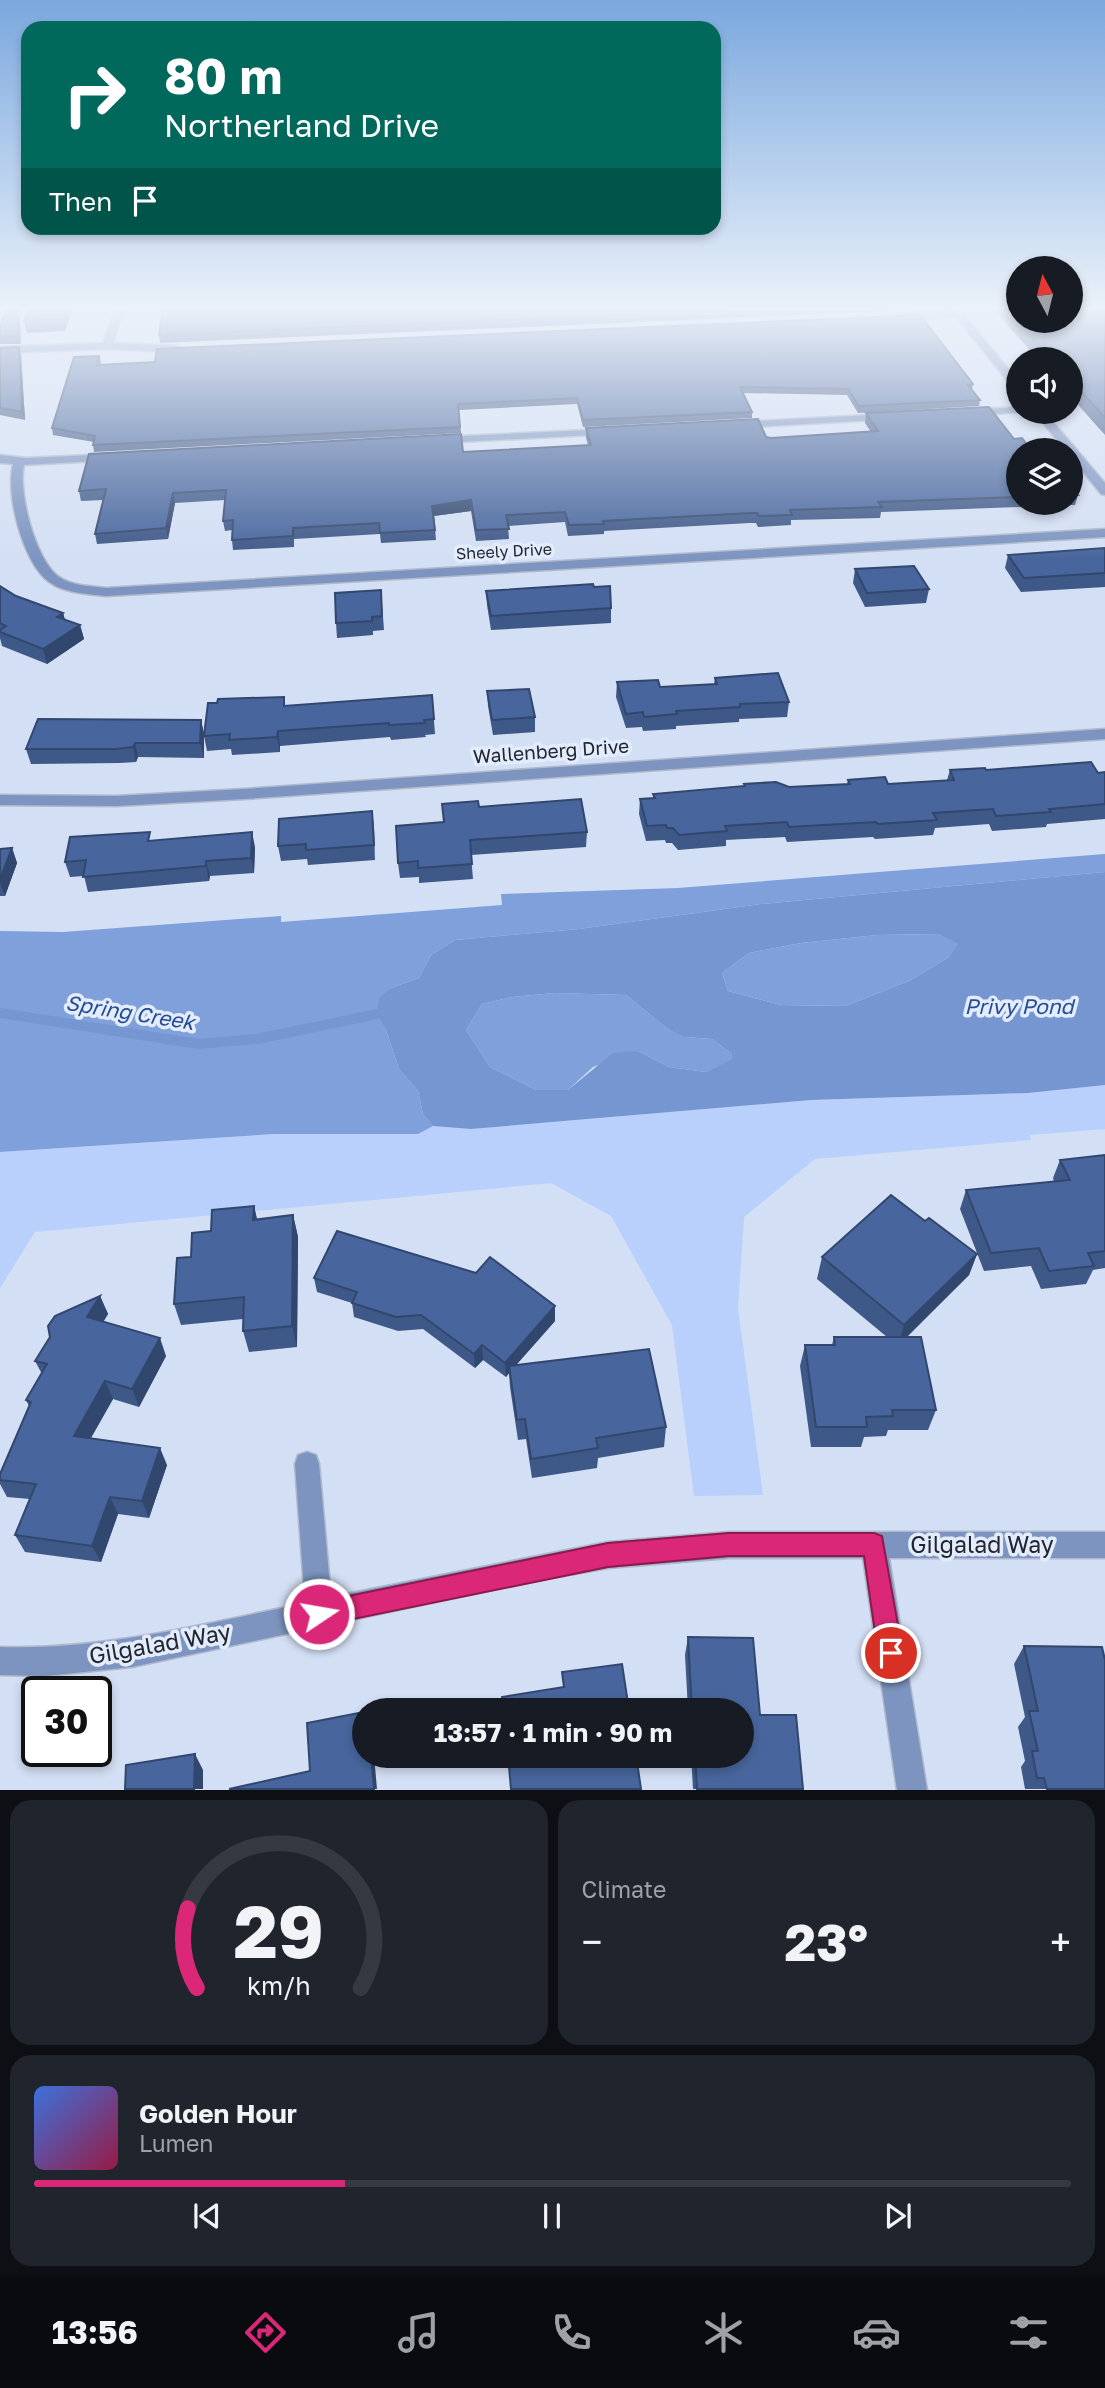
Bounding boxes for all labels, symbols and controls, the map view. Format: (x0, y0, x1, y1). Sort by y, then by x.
text: 80 m (164, 46, 282, 105)
icon: right (49, 49, 140, 140)
text: Northerland Drive (164, 106, 439, 144)
icon: arrive (126, 182, 164, 220)
text: Then (49, 186, 112, 217)
north arrow (1006, 256, 1083, 332)
map controls (1006, 256, 1083, 515)
button: sound (1006, 347, 1083, 424)
button: layers (1006, 438, 1083, 515)
street label: Sheely Drive (456, 538, 552, 564)
street label: Wallenberg Drive (472, 734, 630, 767)
water label: Spring Creek (64, 989, 198, 1035)
water label: Privy Pond (965, 993, 1076, 1019)
street label: Gilgalad Way (910, 1530, 1054, 1558)
position arrow (282, 1577, 356, 1651)
street label: Gilgalad Way (87, 1617, 233, 1669)
pin (861, 1623, 921, 1683)
icon: arrive (872, 1634, 910, 1672)
speed limit sign: 30 (21, 1676, 112, 1767)
text: 13:57 · 1 min · 90 m (434, 1717, 672, 1748)
text: Climate (582, 1875, 666, 1903)
text: 29 (233, 1888, 324, 1975)
text: 23° (784, 1910, 868, 1972)
text: − (582, 1919, 602, 1964)
text: + (1050, 1919, 1071, 1964)
text: km/h (247, 1970, 311, 2001)
text: Golden Hour (139, 2098, 297, 2129)
text: Lumen (139, 2129, 213, 2157)
icon: previous (188, 2197, 226, 2235)
icon: pause (533, 2197, 571, 2235)
icon: next (879, 2197, 917, 2235)
icon: directions (241, 2308, 290, 2357)
icon: music (394, 2308, 443, 2357)
icon: phone (547, 2308, 596, 2357)
icon: climate (699, 2308, 748, 2357)
icon: car (852, 2308, 901, 2357)
icon: filters (1004, 2308, 1053, 2357)
text: 13:56 (52, 2313, 138, 2351)

